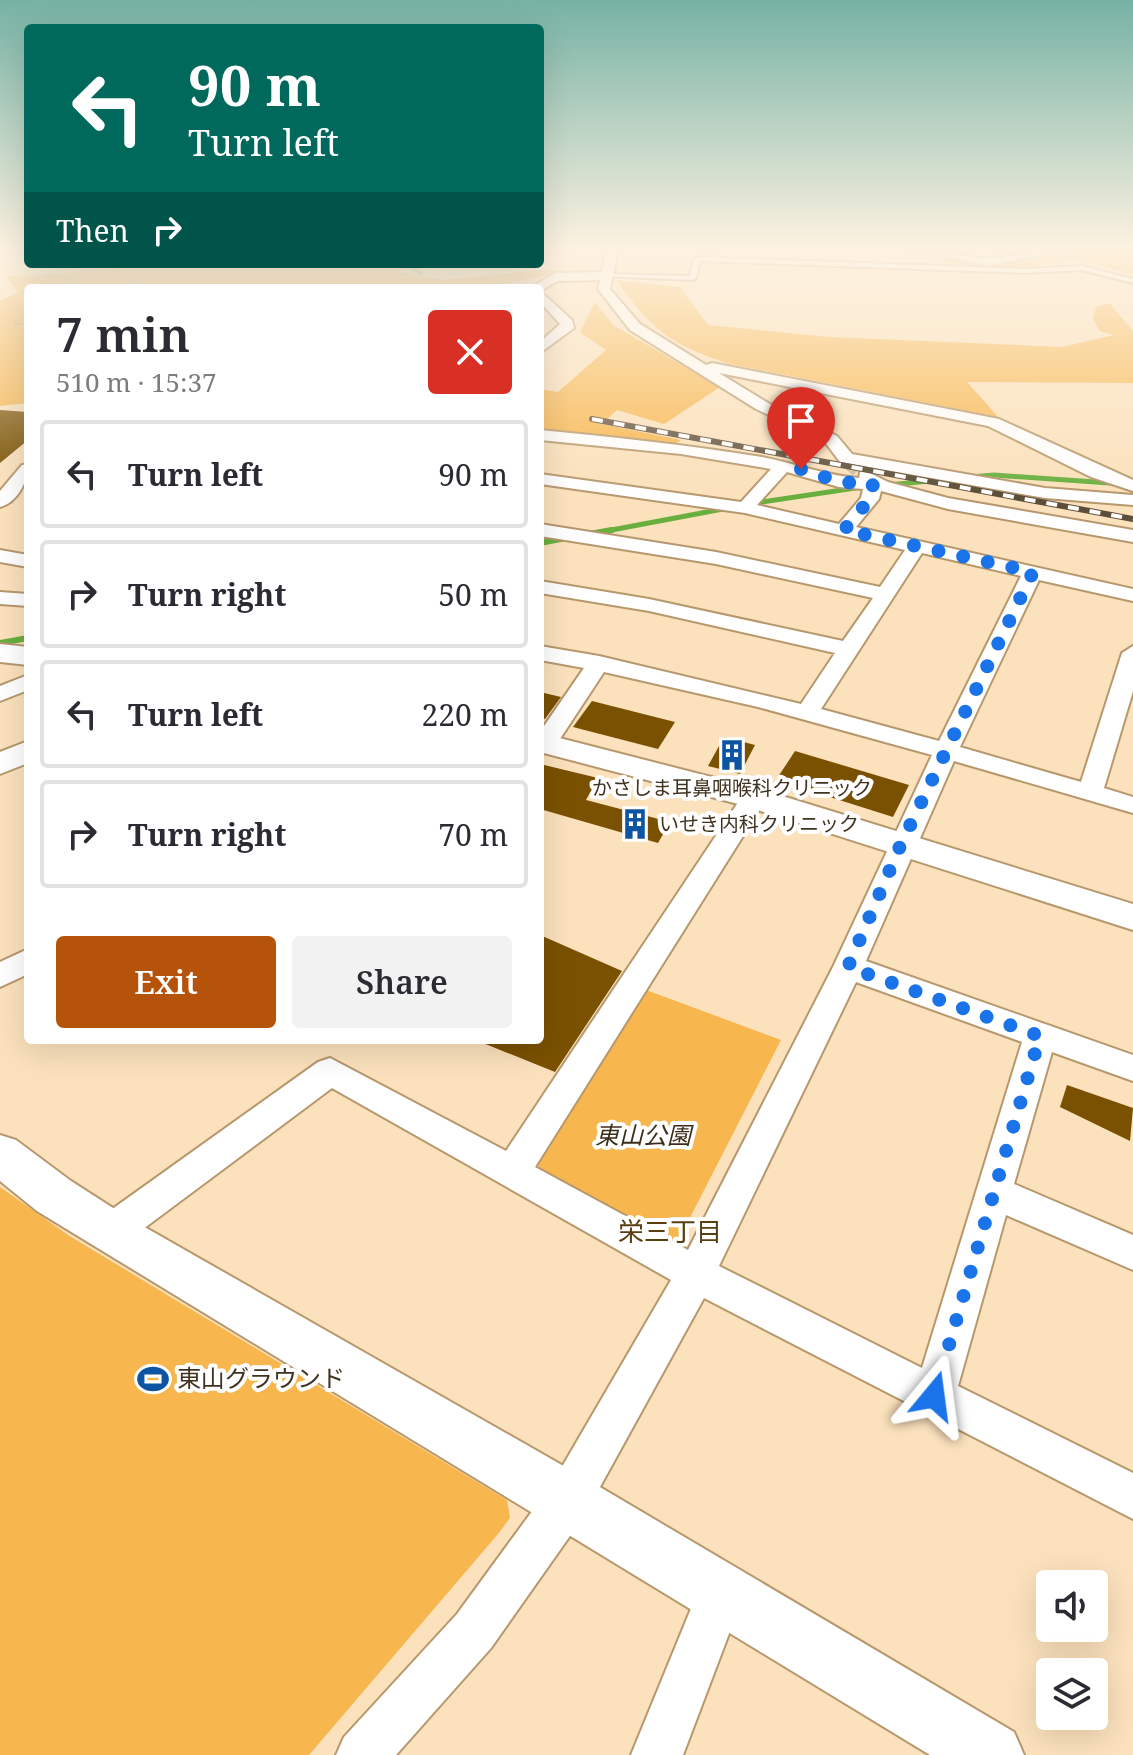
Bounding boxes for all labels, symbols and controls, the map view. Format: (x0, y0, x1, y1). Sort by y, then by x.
text: 90 m (188, 46, 321, 122)
icon: left (56, 56, 160, 160)
text: Turn left (188, 118, 339, 167)
icon: right (145, 208, 189, 252)
text: Then (56, 210, 129, 251)
text: 7 min (56, 301, 190, 366)
button: close (428, 310, 512, 394)
text: 510 m · 15:37 (56, 364, 217, 400)
pin (767, 387, 835, 469)
icon: arrive (779, 399, 823, 443)
icon: left (60, 452, 104, 496)
text: Turn left (128, 454, 263, 495)
text: 90 m (438, 454, 508, 495)
icon: right (60, 572, 104, 616)
text: Turn right (128, 574, 286, 615)
text: 50 m (438, 574, 508, 615)
icon: left (60, 692, 104, 736)
text: Turn left (128, 694, 263, 735)
text: 220 m (422, 694, 508, 735)
building icon: かさしま耳鼻咽喉科クリニック (715, 738, 749, 772)
place label: かさしま耳鼻咽喉科クリニック (592, 774, 872, 801)
building icon: いせき内科クリニック (618, 807, 652, 841)
place label: いせき内科クリニック (659, 810, 859, 837)
icon: right (60, 812, 104, 856)
text: Turn right (128, 814, 286, 855)
text: 70 m (438, 814, 508, 855)
button: Exit (56, 936, 276, 1028)
button: Share (292, 936, 512, 1028)
park label: 東山公園 (595, 1118, 694, 1151)
district label: 栄三丁目 (618, 1213, 722, 1249)
position arrow (892, 1354, 976, 1438)
place label: 東山グラウンド (177, 1361, 345, 1394)
sports icon: 東山グラウンド (136, 1362, 170, 1396)
map controls (1036, 1570, 1108, 1730)
button: sound (1036, 1570, 1108, 1642)
button: layers (1036, 1658, 1108, 1730)

